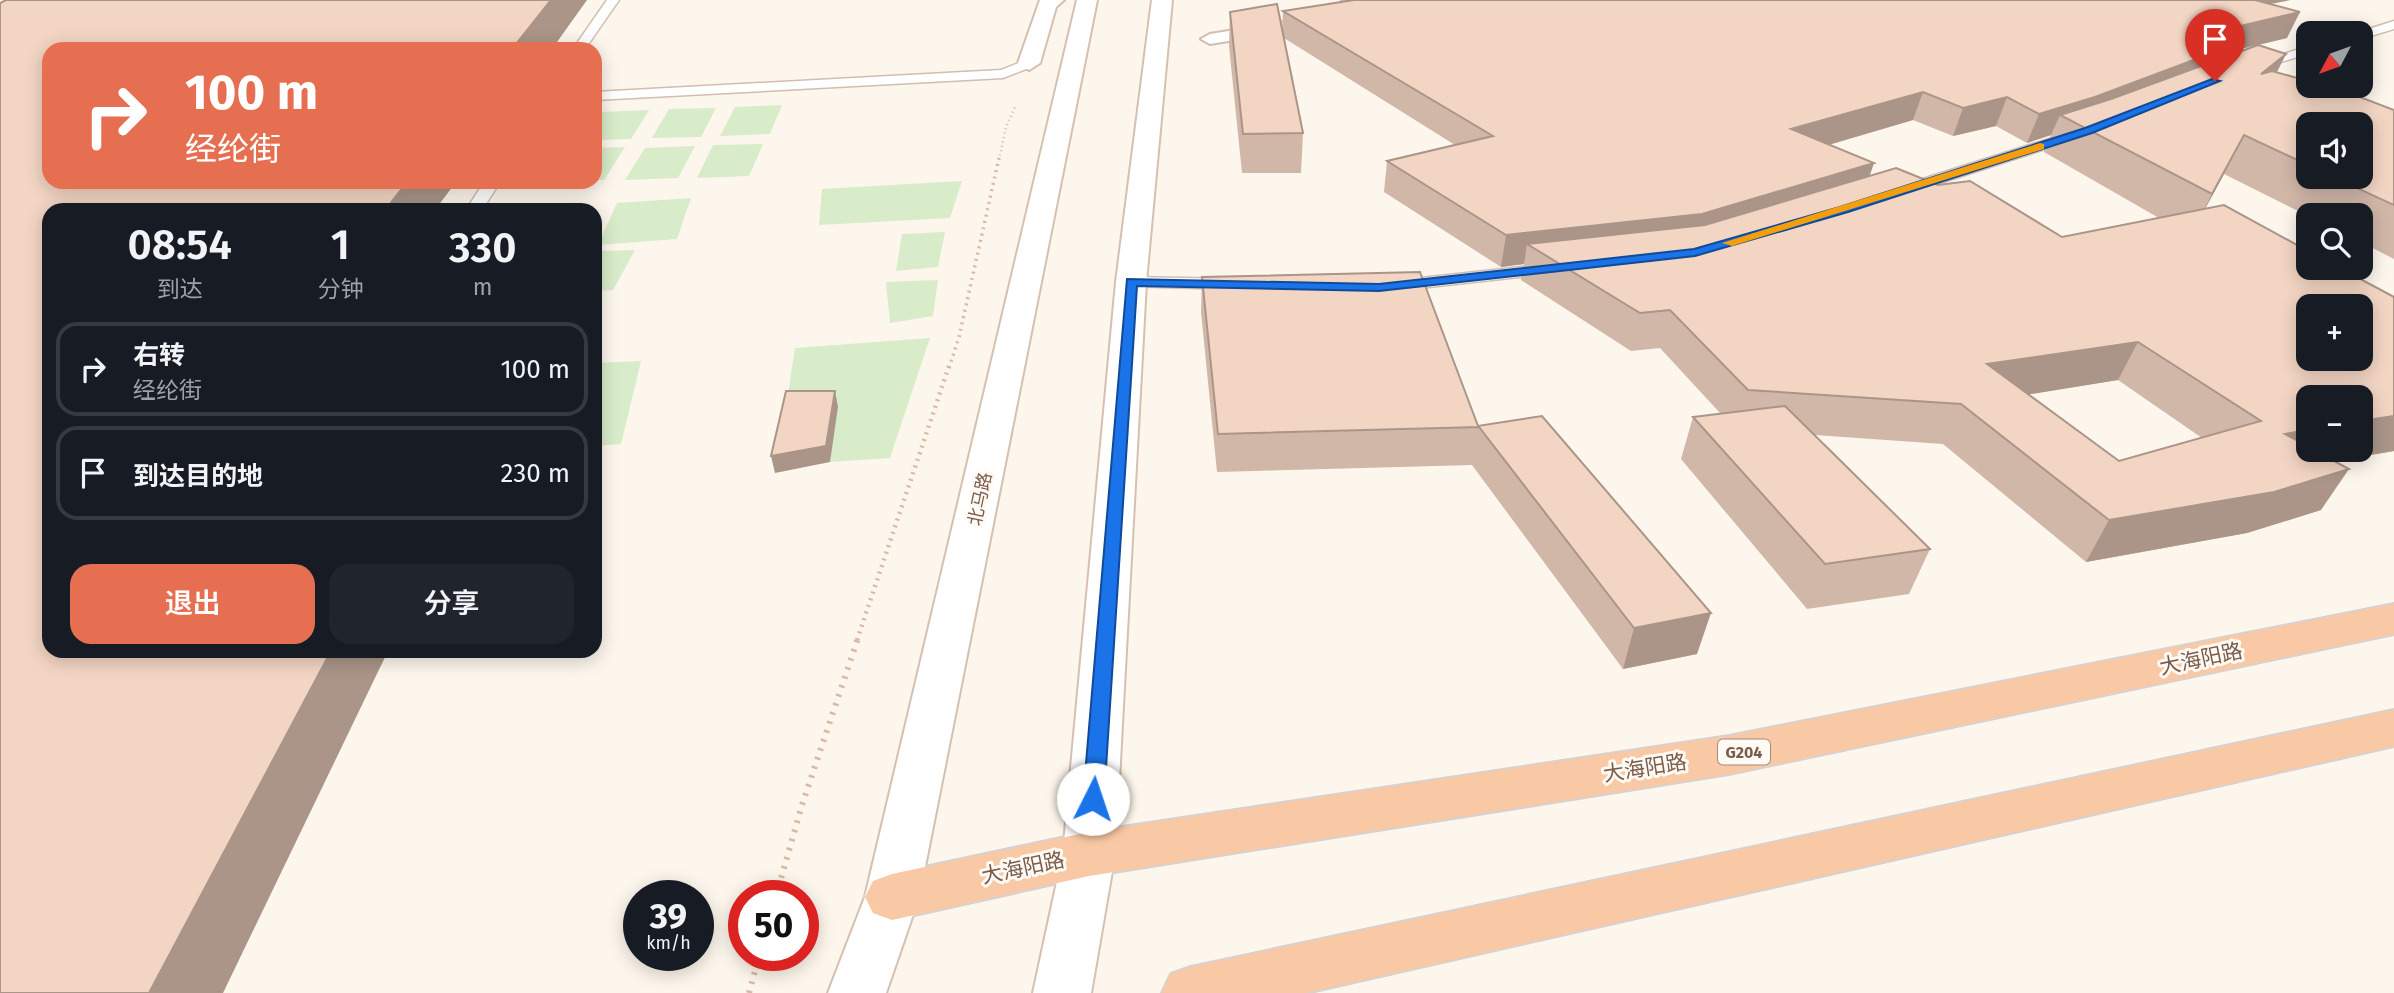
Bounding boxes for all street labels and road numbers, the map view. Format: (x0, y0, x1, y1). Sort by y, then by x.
street label: 北马路 (964, 470, 996, 528)
street label: 大海阳路 (2157, 638, 2245, 680)
road number: G204 (1718, 740, 1770, 764)
street label: 大海阳路 (1601, 749, 1689, 787)
street label: 大海阳路 (979, 847, 1067, 889)

